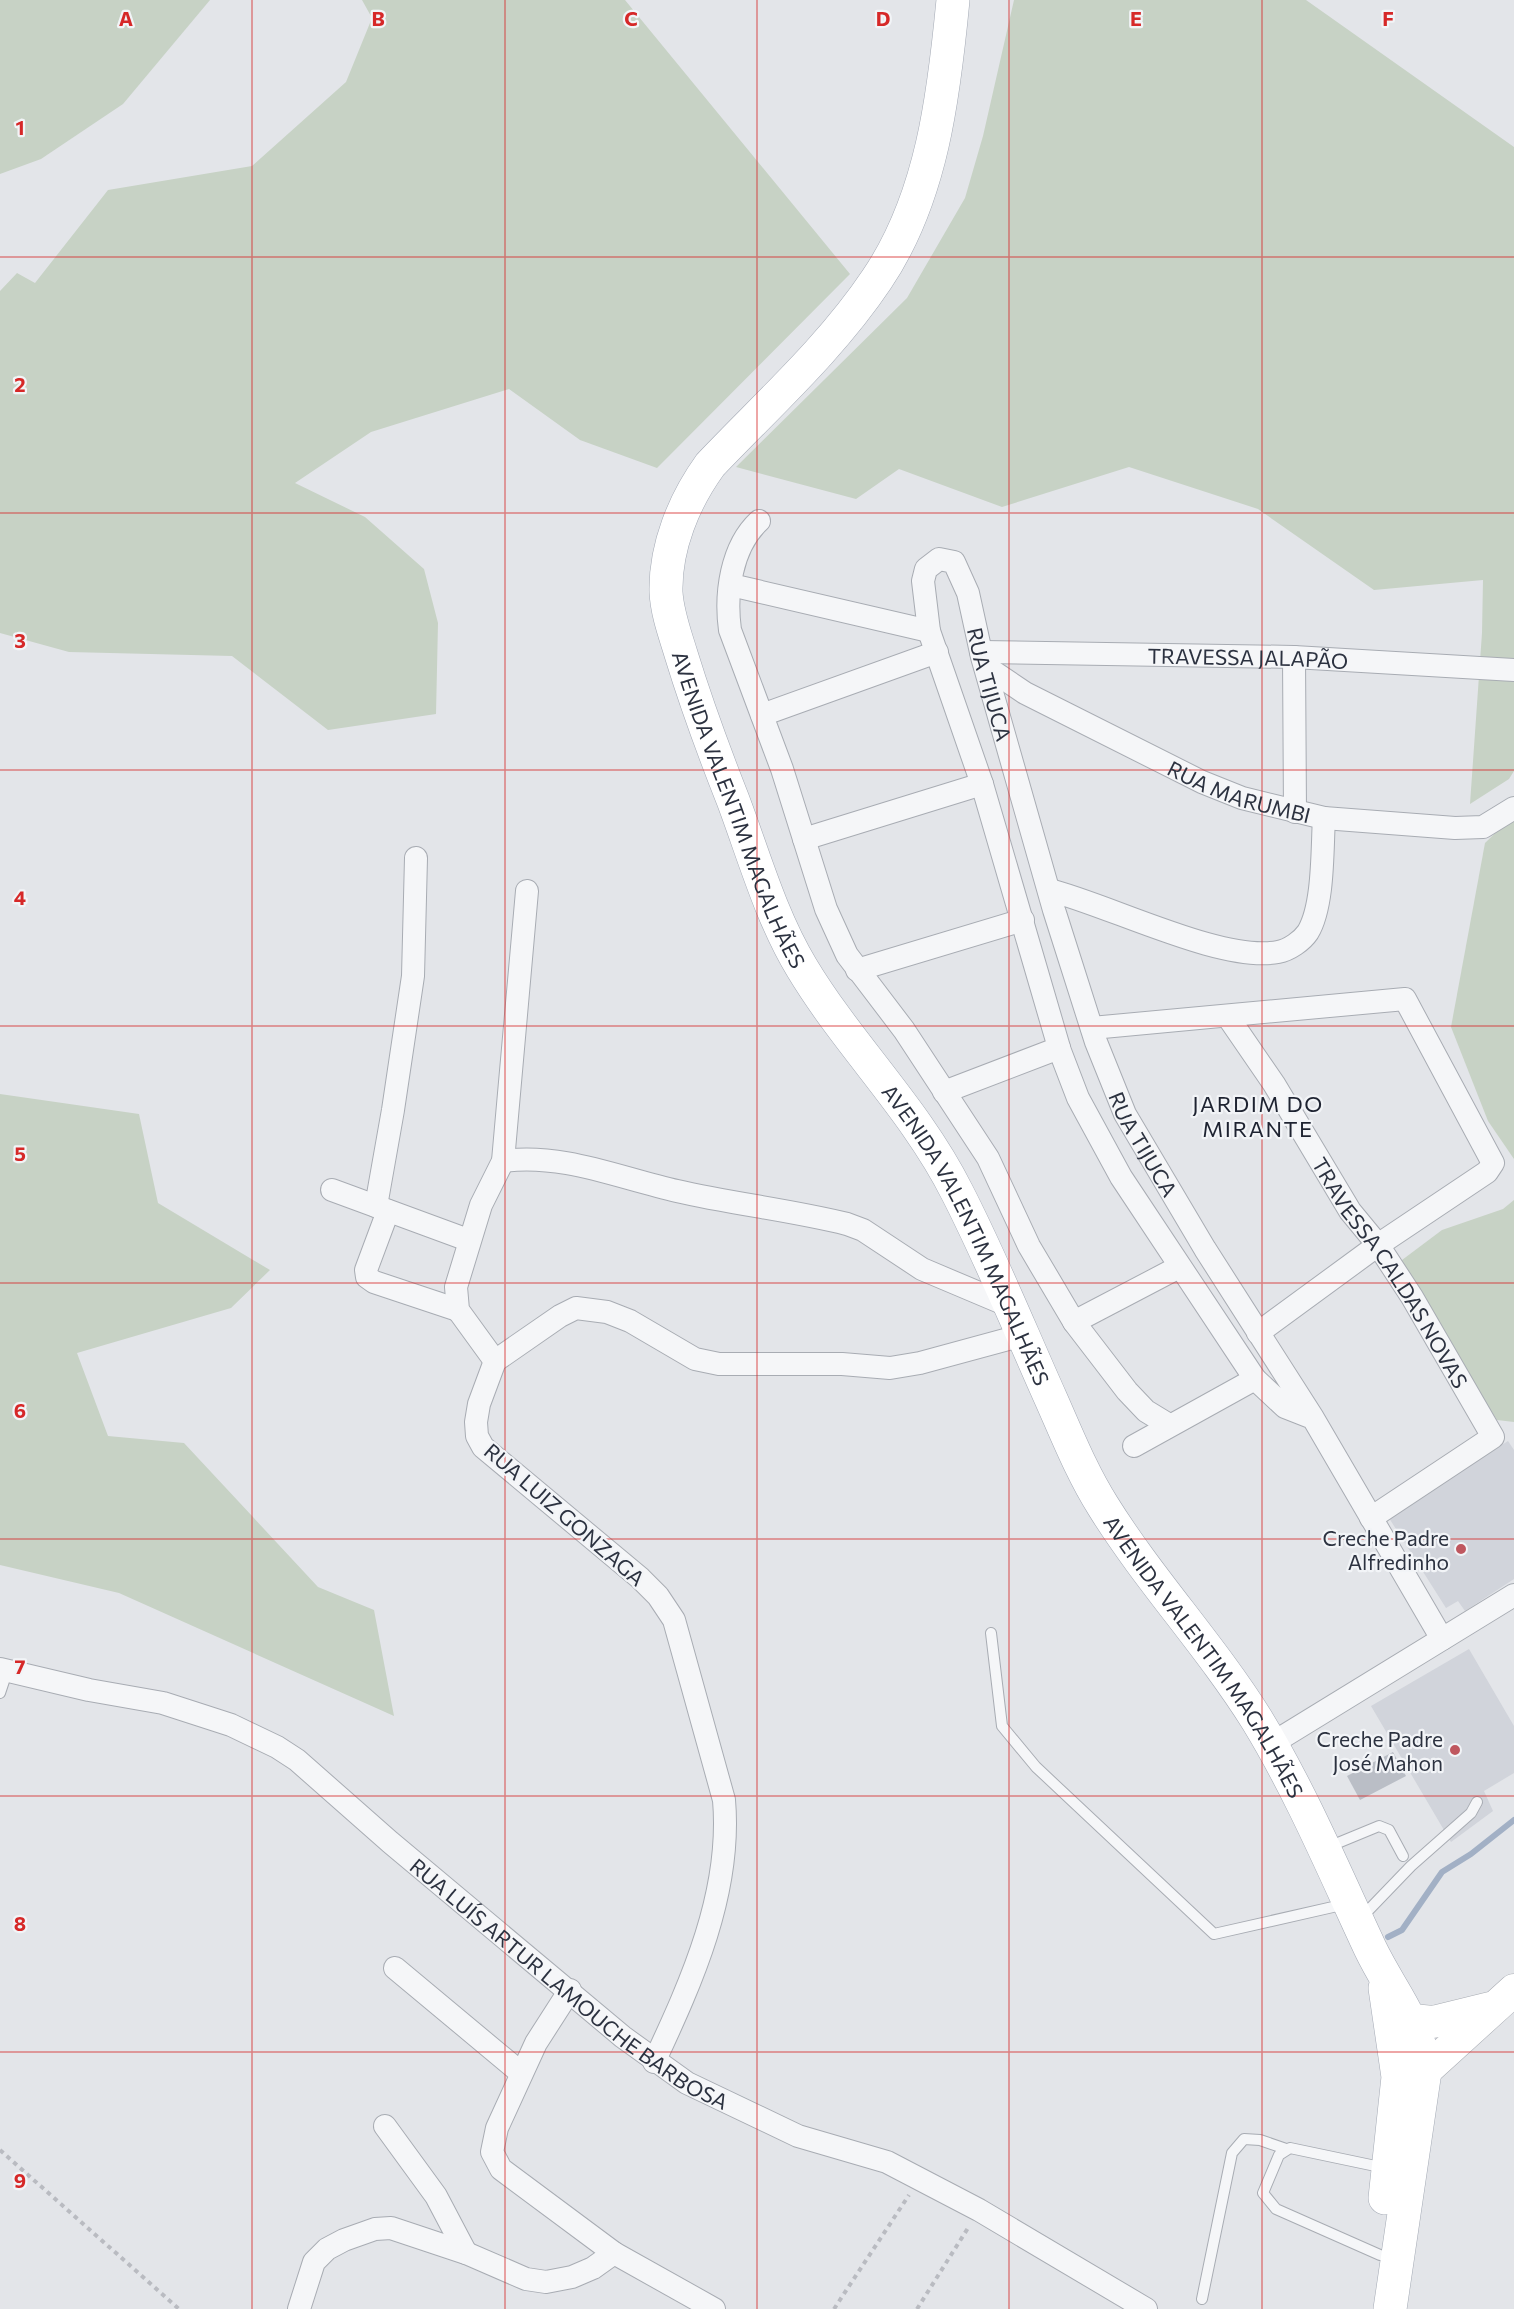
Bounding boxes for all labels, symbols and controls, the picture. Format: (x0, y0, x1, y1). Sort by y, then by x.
text: A (119, 6, 133, 30)
text: B (371, 6, 385, 30)
text: C (624, 6, 638, 30)
text: D (876, 6, 890, 30)
text: E (1130, 6, 1142, 30)
text: F (1382, 6, 1394, 30)
text: 1 (15, 115, 25, 139)
text: 2 (14, 372, 26, 396)
street label: RUA TIJUCA (963, 625, 1018, 744)
text: 3 (14, 628, 26, 652)
street label: TRAVESSA JALAPÃO (1147, 642, 1349, 673)
street label: AVENIDA VALENTIM MAGALHÃES (668, 648, 811, 972)
street label: RUA MARUMBI (1164, 755, 1313, 827)
text: 4 (14, 885, 26, 909)
street label: AVENIDA VALENTIM MAGALHÃES (878, 1079, 1056, 1389)
street label: RUA TIJUCA (1105, 1088, 1183, 1201)
district label: JARDIM DO MIRANTE (1192, 1090, 1324, 1142)
text: 5 (14, 1141, 26, 1165)
street label: TRAVESSA CALDAS NOVAS (1308, 1152, 1474, 1392)
text: 6 (14, 1398, 26, 1422)
street label: RUA LUIZ GONZAGA (480, 1438, 650, 1590)
street label: AVENIDA VALENTIM MAGALHÃES (1100, 1510, 1310, 1801)
place label: Creche Padre Alfredinho (1323, 1525, 1449, 1574)
marker: Creche Padre Alfredinho (1454, 1542, 1468, 1556)
text: 7 (15, 1654, 26, 1678)
place label: Creche Padre José Mahon (1317, 1726, 1443, 1775)
marker: Creche Padre José Mahon (1448, 1743, 1462, 1757)
street label: RUA LUÍS ARTUR LAMOUCHE BARBOSA (406, 1852, 733, 2114)
text: 8 (14, 1911, 26, 1935)
text: 9 (14, 2168, 26, 2192)

